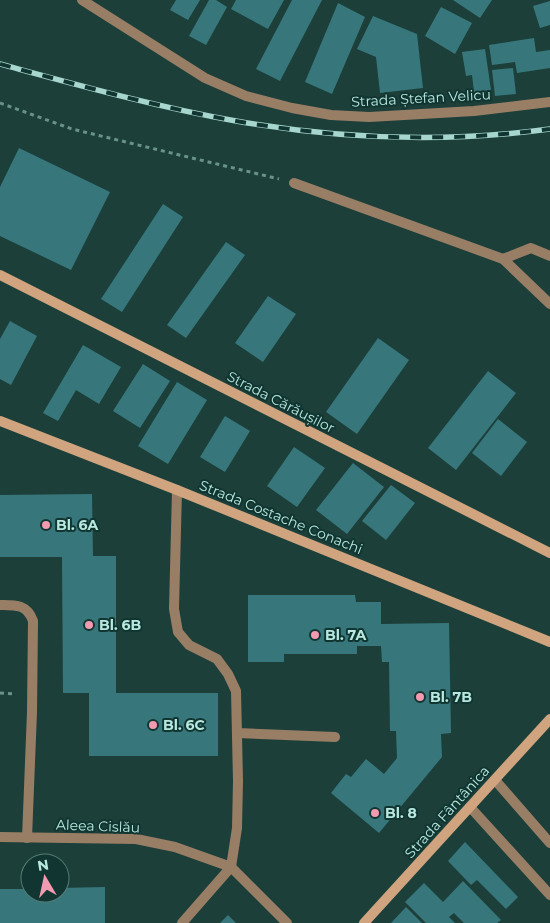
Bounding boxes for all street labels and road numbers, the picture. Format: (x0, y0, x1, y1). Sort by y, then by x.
street label: Strada Ștefan Velicu (351, 85, 491, 112)
street label: Strada Cărăușilor (224, 367, 338, 438)
street label: Strada Costache Conachi (197, 476, 365, 558)
street label: Strada Fântânica (401, 762, 493, 862)
street label: Aleea Cislău (56, 816, 140, 836)

